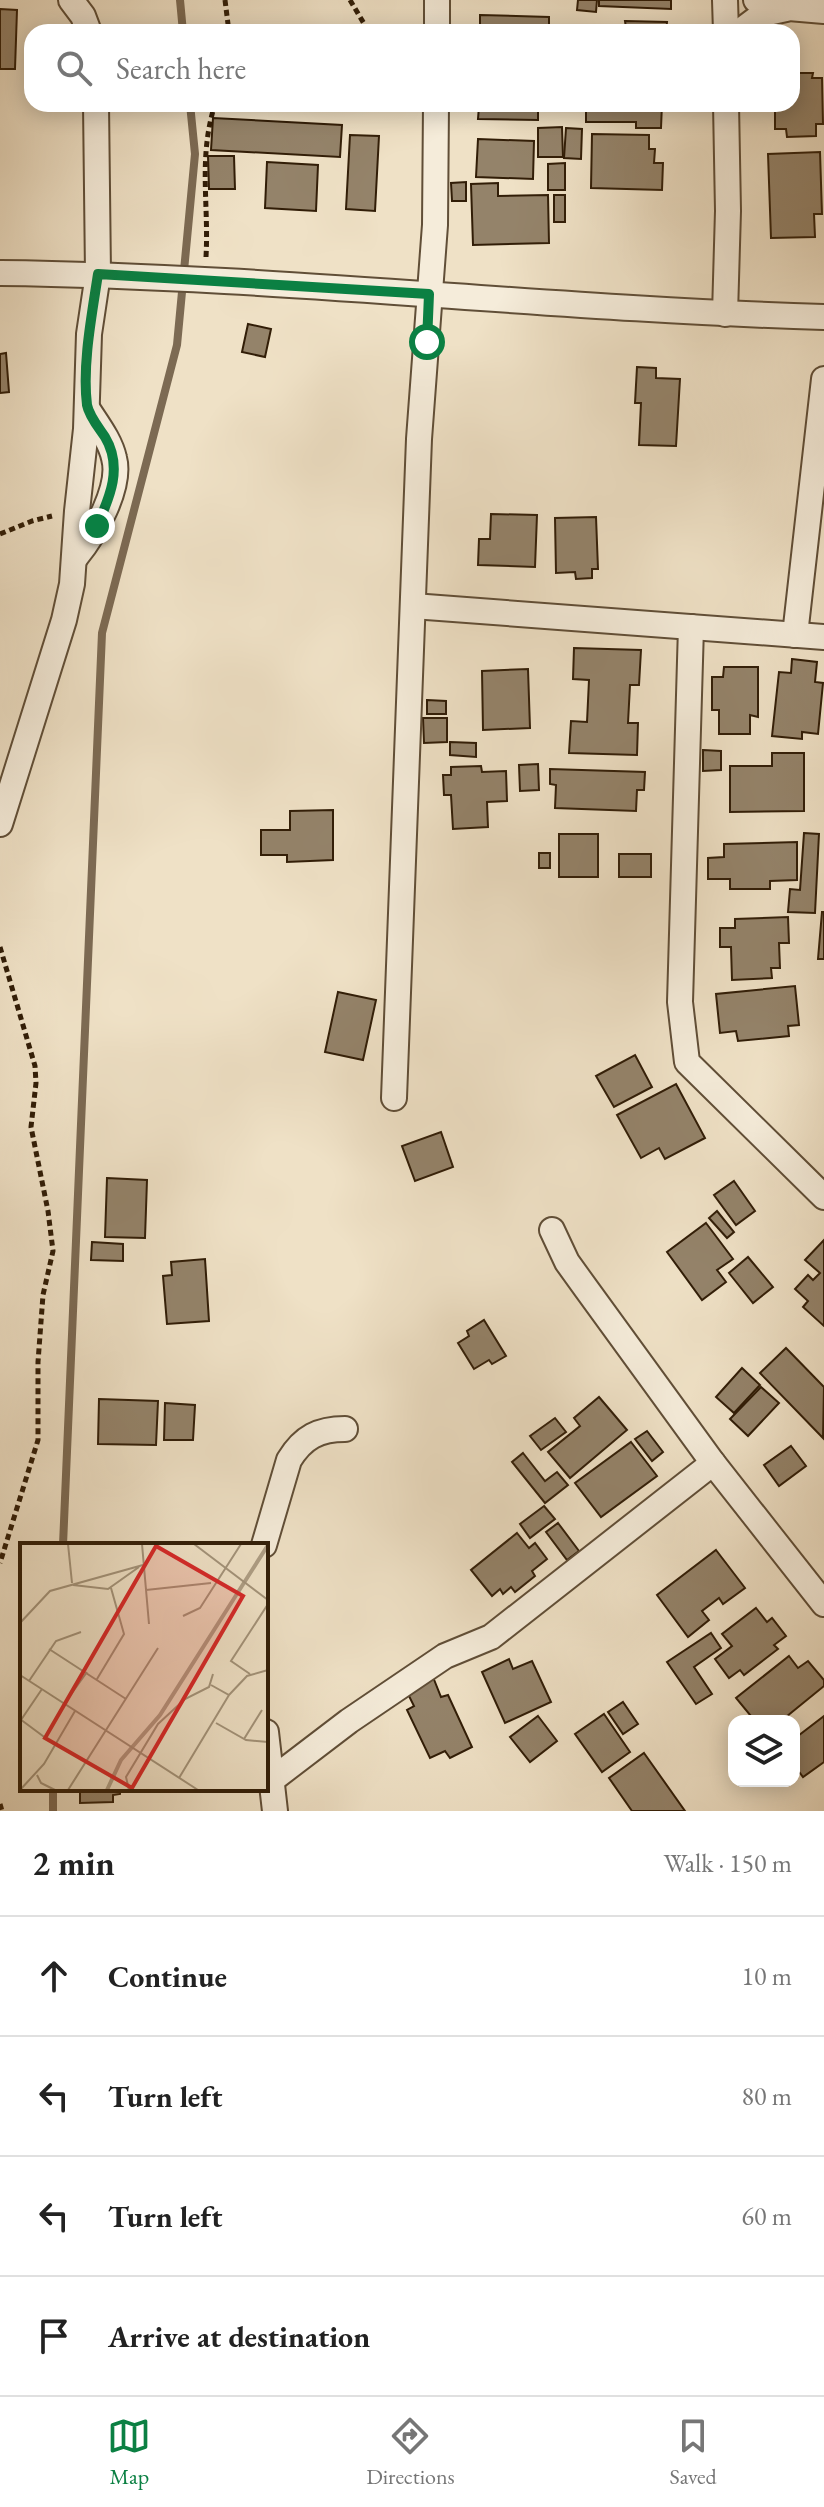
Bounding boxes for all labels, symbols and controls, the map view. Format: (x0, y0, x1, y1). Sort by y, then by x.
search box (24, 24, 800, 112)
icon: search (52, 46, 96, 90)
text: Search here (116, 49, 246, 88)
route start (409, 324, 445, 360)
route end (79, 508, 115, 544)
inset map (20, 1543, 268, 1791)
map controls (728, 1715, 800, 1787)
button: layers (728, 1715, 800, 1787)
text: 2 min (32, 1841, 115, 1885)
text: Walk · 150 m (664, 1846, 792, 1880)
icon: ahead (32, 1954, 76, 1998)
text: Continue (108, 1957, 227, 1996)
text: 10 m (742, 1959, 792, 1993)
icon: left (32, 2074, 76, 2118)
text: Turn left (108, 2077, 222, 2116)
text: 80 m (742, 2079, 792, 2113)
icon: left (32, 2194, 76, 2238)
text: Turn left (108, 2197, 222, 2236)
text: 60 m (742, 2199, 792, 2233)
icon: arrive (32, 2314, 76, 2358)
text: Arrive at destination (108, 2317, 370, 2356)
tab: Map (107, 2414, 151, 2491)
tab: Directions (366, 2414, 455, 2491)
tab: Saved (669, 2414, 717, 2491)

